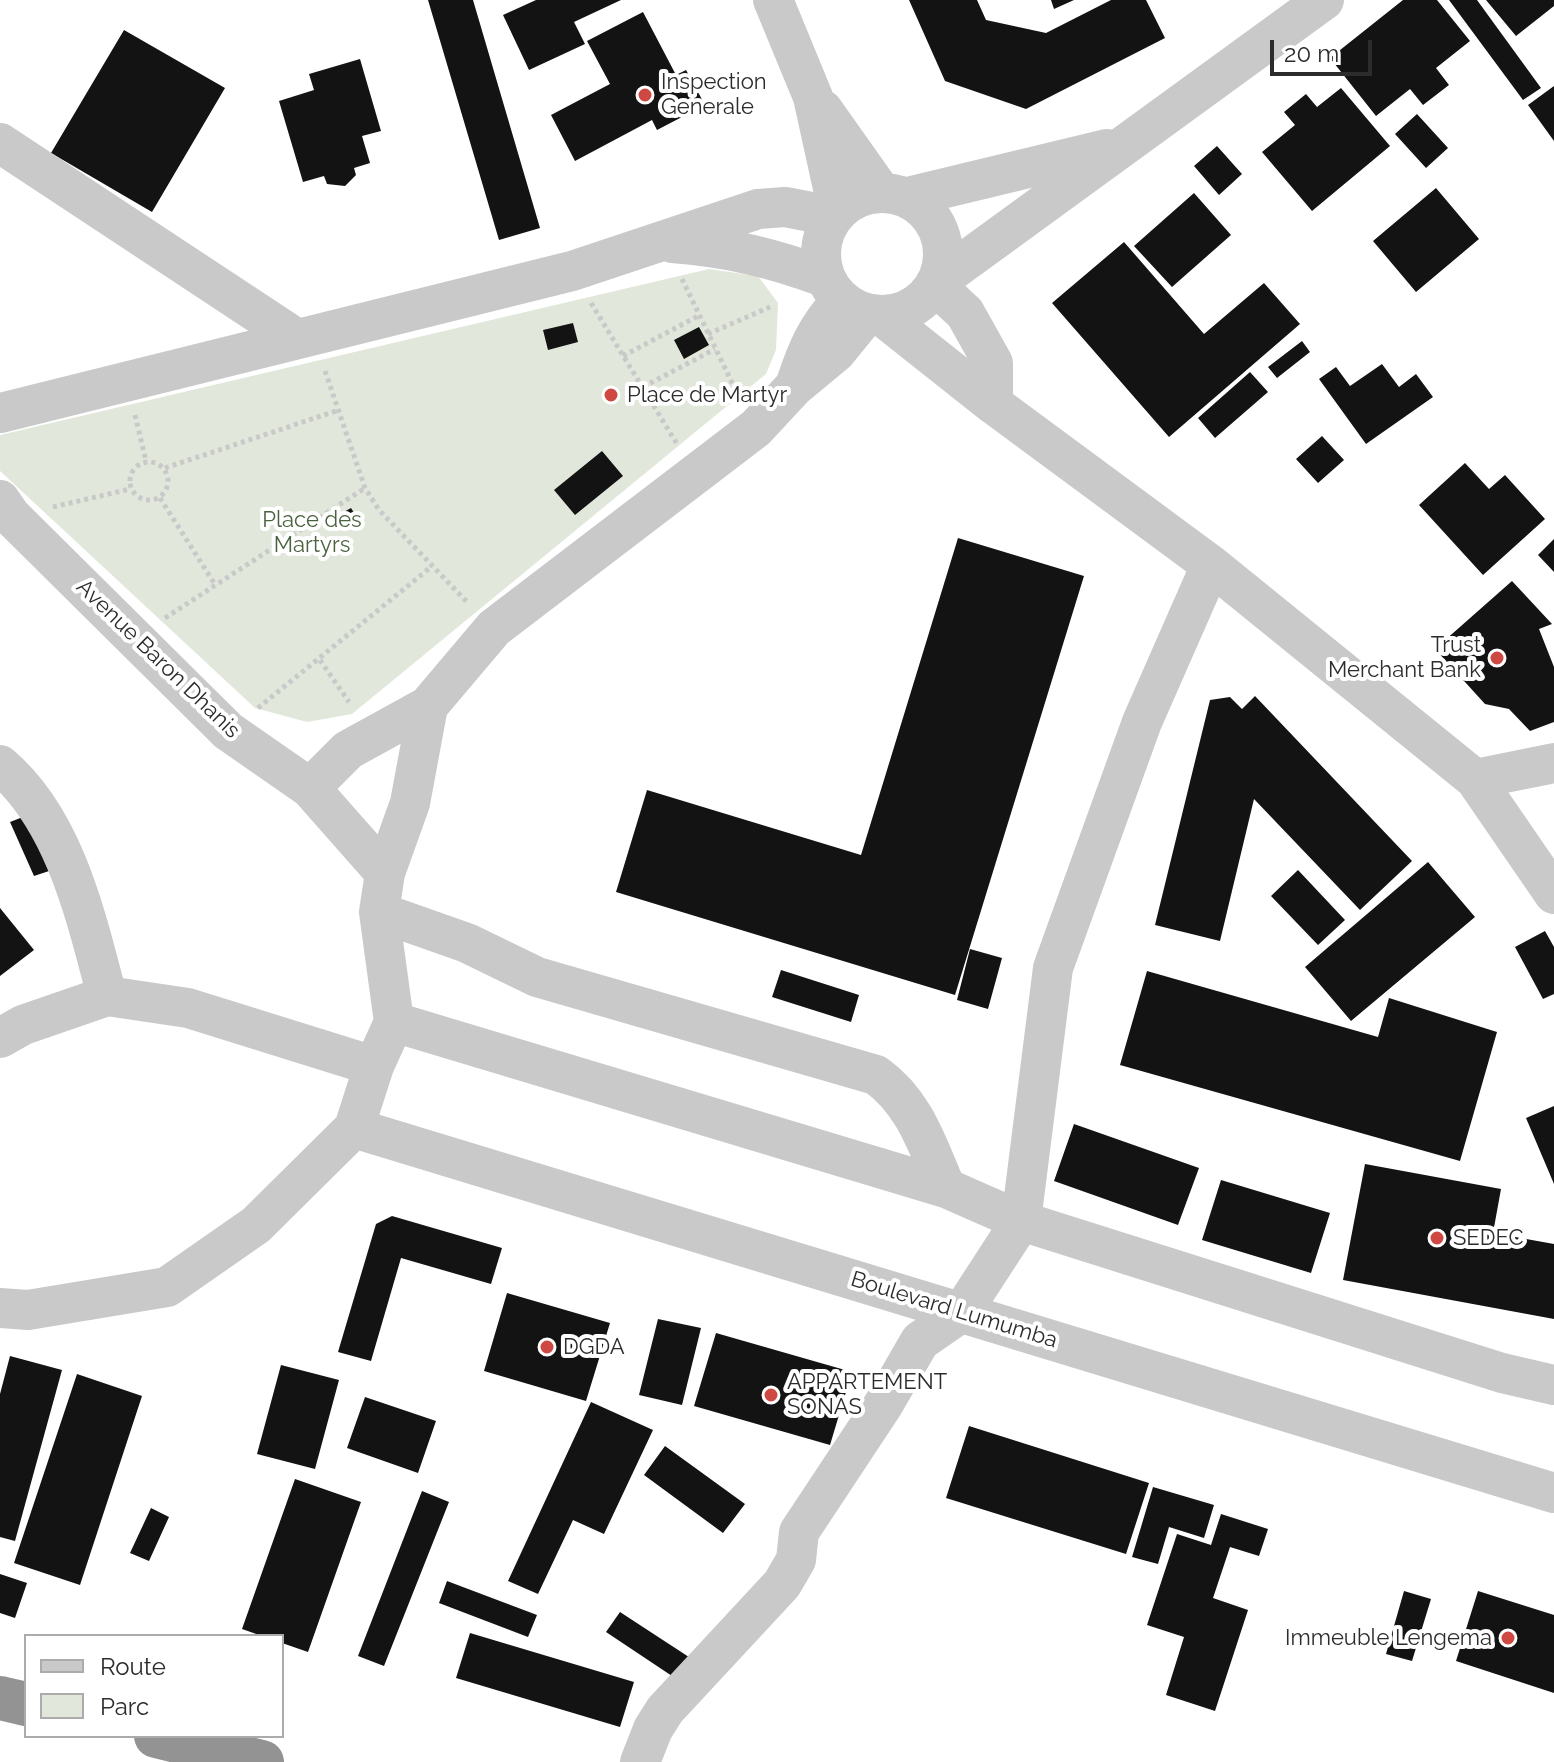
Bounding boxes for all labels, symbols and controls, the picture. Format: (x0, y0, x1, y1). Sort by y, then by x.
scale bar (1274, 24, 1376, 74)
text: 20 m (1284, 39, 1339, 68)
place label: Inspection Generale (661, 69, 767, 120)
marker: Inspection Generale (636, 86, 654, 104)
place label: Place de Martyr (627, 382, 787, 408)
marker: Place de Martyr (602, 386, 620, 404)
park label: Place des Martyrs (262, 507, 362, 558)
street label: Avenue Baron Dhanis (71, 574, 245, 744)
place label: Trust Merchant Bank (1328, 632, 1481, 684)
marker: Trust Merchant Bank (1488, 649, 1506, 667)
place label: SEDEC (1453, 1225, 1524, 1251)
marker: SEDEC (1428, 1229, 1446, 1247)
street label: Boulevard Lumumba (848, 1266, 1060, 1354)
place label: DGDA (563, 1334, 625, 1360)
marker: DGDA (538, 1338, 556, 1356)
place label: APPARTEMENT SONAS (787, 1369, 947, 1420)
marker: APPARTEMENT SONAS (762, 1386, 780, 1404)
place label: Immeuble Lengema (1285, 1625, 1492, 1651)
marker: Immeuble Lengema (1499, 1629, 1517, 1647)
legend (24, 1634, 284, 1738)
text: Route (100, 1652, 166, 1681)
text: Parc (100, 1692, 149, 1721)

